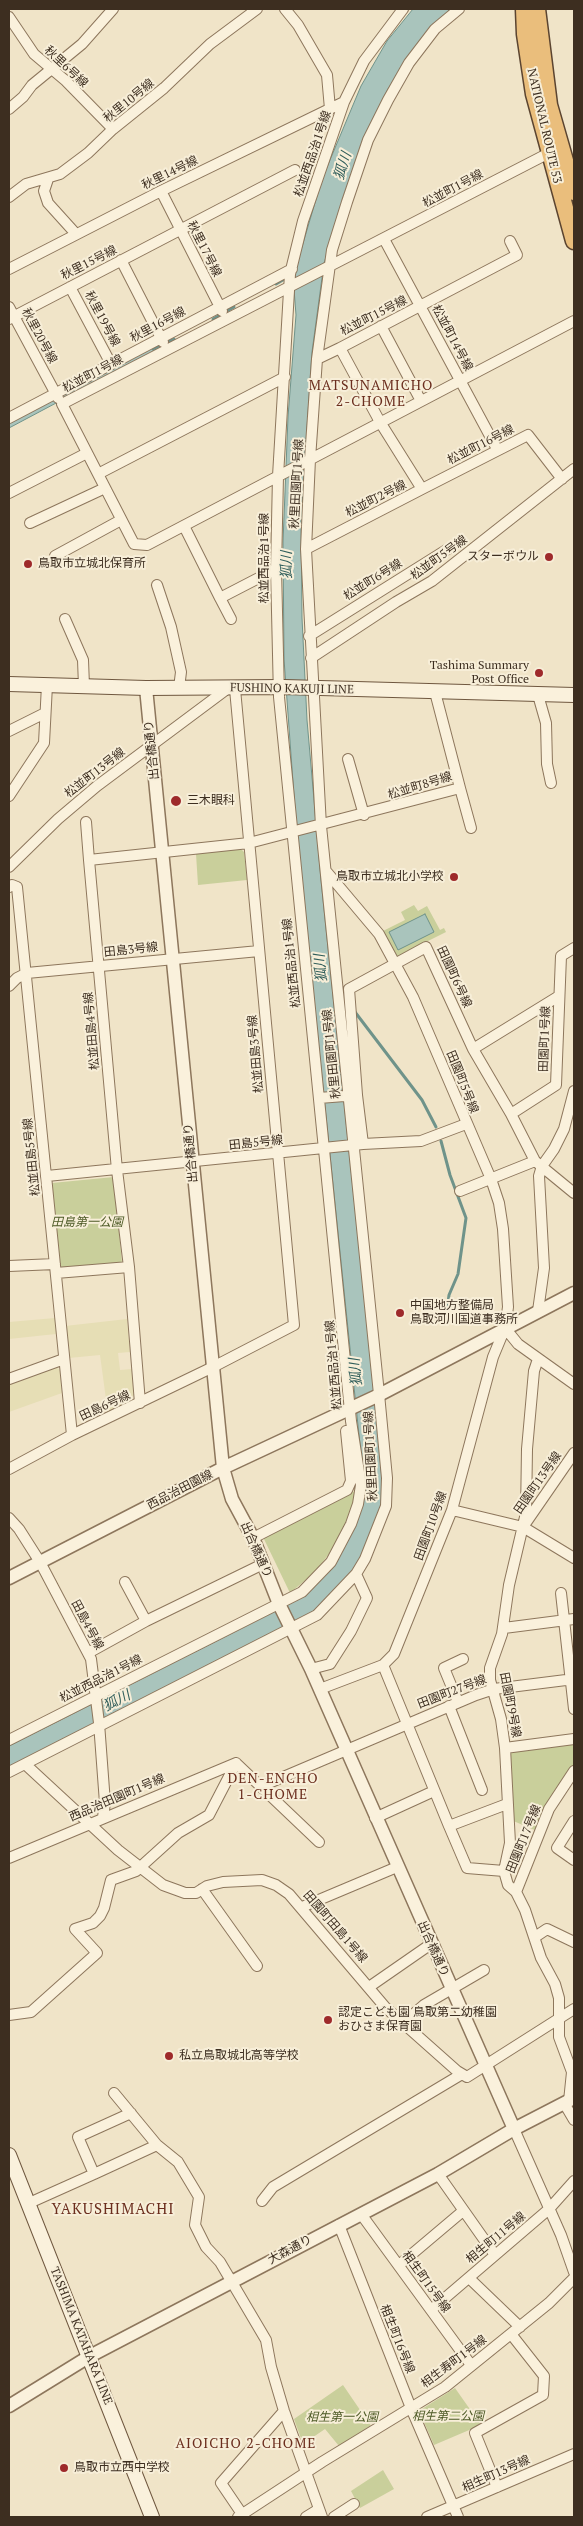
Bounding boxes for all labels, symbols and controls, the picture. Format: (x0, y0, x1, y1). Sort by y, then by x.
street label: 秋里6号線 (41, 43, 91, 91)
street label: NATIONAL ROUTE 53 (524, 67, 564, 185)
street label: 秋里10号線 (101, 76, 157, 126)
street label: 松並西品治1号線 (291, 109, 335, 199)
water label: 狐川 (331, 150, 355, 182)
street label: 秋里14号線 (140, 153, 200, 193)
street label: 松並町1号線 (420, 167, 486, 211)
street label: 秋里17号線 (184, 219, 224, 279)
street label: 秋里15号線 (59, 243, 119, 283)
street label: 秋里19号線 (81, 289, 123, 349)
street label: 松並町15号線 (338, 293, 410, 339)
street label: 松並町14号線 (429, 302, 475, 374)
street label: 秋里16号線 (128, 304, 188, 346)
street label: 秋里20号線 (18, 306, 60, 366)
street label: 松並町1号線 (60, 352, 126, 396)
district label: MATSUNAMICHO 2-CHOME (307, 378, 435, 411)
street label: 松並町16号線 (445, 422, 517, 468)
street label: 秋里田園町1号線 (287, 438, 307, 530)
street label: 松並町2号線 (343, 478, 409, 520)
street label: 松並西品治1号線 (258, 513, 272, 603)
street label: 松並町5号線 (408, 533, 470, 583)
place label: スターボウル (467, 550, 539, 564)
water label: 狐川 (279, 551, 295, 579)
marker: スターボウル (543, 551, 555, 563)
street label: 松並町6号線 (341, 556, 405, 604)
place label: 鳥取市立城北保育所 (38, 557, 146, 571)
marker: 鳥取市立城北保育所 (22, 558, 34, 570)
place label: Tashima Summary Post Office (430, 659, 529, 687)
marker: Tashima Summary Post Office (533, 667, 545, 679)
street label: FUSHINO KAKUJI LINE (230, 681, 354, 697)
street label: 出合橋通り (142, 719, 162, 781)
street label: 松並町13号線 (62, 745, 128, 801)
street label: 松並町8号線 (386, 769, 454, 803)
marker: 三木眼科 (169, 794, 183, 808)
place label: 三木眼科 (187, 794, 235, 808)
place label: 鳥取市立城北小学校 (336, 870, 444, 884)
marker: 鳥取市立城北小学校 (448, 871, 460, 883)
street label: 松並西品治1号線 (280, 917, 304, 1009)
street label: 田島3号線 (103, 940, 159, 960)
street label: 田園町6号線 (433, 944, 475, 1010)
water label: 狐川 (311, 953, 331, 983)
street label: 松並田島4号線 (81, 991, 103, 1071)
street label: 田園町1号線 (537, 1006, 553, 1072)
street label: 秋里田園町1号線 (320, 1008, 344, 1100)
street label: 松並田島3号線 (245, 1014, 267, 1094)
street label: 田園町5号線 (443, 1049, 481, 1115)
street label: 松並田島5号線 (21, 1117, 43, 1197)
street label: 出合橋通り (181, 1122, 201, 1184)
street label: 田島5号線 (228, 1133, 284, 1153)
park label: 田島第一公園 (51, 1216, 123, 1230)
place label: 中国地方整備局 鳥取河川国道事務所 (410, 1299, 518, 1327)
marker: 中国地方整備局 鳥取河川国道事務所 (394, 1307, 406, 1319)
street label: 松並西品治1号線 (323, 1319, 345, 1411)
water label: 狐川 (346, 1357, 366, 1387)
street label: 田島6号線 (77, 1388, 133, 1424)
street label: 秋里田園町1号線 (361, 1410, 381, 1502)
street label: 田園町13号線 (511, 1449, 565, 1517)
street label: 西品治田園線 (145, 1467, 215, 1513)
street label: 田園町10号線 (412, 1489, 450, 1563)
street label: 出合橋通り (237, 1520, 275, 1580)
street label: 田島4号線 (68, 1598, 106, 1652)
street label: 松並西品治1号線 (57, 1652, 145, 1706)
street label: 田園町9号線 (497, 1671, 523, 1739)
street label: 田園町27号線 (415, 1672, 489, 1712)
water label: 狐川 (101, 1687, 133, 1715)
street label: 西品治田園町1号線 (67, 1771, 167, 1825)
district label: DEN-ENCHO 1-CHOME (226, 1771, 320, 1804)
street label: 田園町17号線 (504, 1803, 544, 1875)
street label: 田園町田島1号線 (300, 1888, 370, 1966)
street label: 出合橋通り (414, 1919, 452, 1979)
place label: 認定こども園 鳥取第二幼稚園 おひさま保育園 (338, 2006, 497, 2034)
marker: 認定こども園 鳥取第二幼稚園 おひさま保育園 (322, 2014, 334, 2026)
place label: 私立鳥取城北高等学校 (179, 2049, 299, 2063)
marker: 私立鳥取城北高等学校 (163, 2050, 175, 2062)
district label: YAKUSHIMACHI (50, 2201, 176, 2219)
street label: 相生町11号線 (463, 2209, 529, 2267)
street label: 大森通り (265, 2232, 315, 2268)
street label: 相生町15号線 (399, 2248, 453, 2316)
street label: TASHIMA KATAHARA LINE (47, 2265, 115, 2407)
street label: 相生町16号線 (377, 2303, 417, 2375)
street label: 相生寿町1号線 (418, 2333, 490, 2391)
park label: 相生第二公園 (412, 2410, 484, 2424)
park label: 相生第一公園 (306, 2411, 378, 2425)
district label: AIOICHO 2-CHOME (174, 2436, 318, 2452)
street label: 相生町13号線 (460, 2453, 532, 2495)
place label: 鳥取市立西中学校 (74, 2461, 170, 2475)
marker: 鳥取市立西中学校 (58, 2462, 70, 2474)

